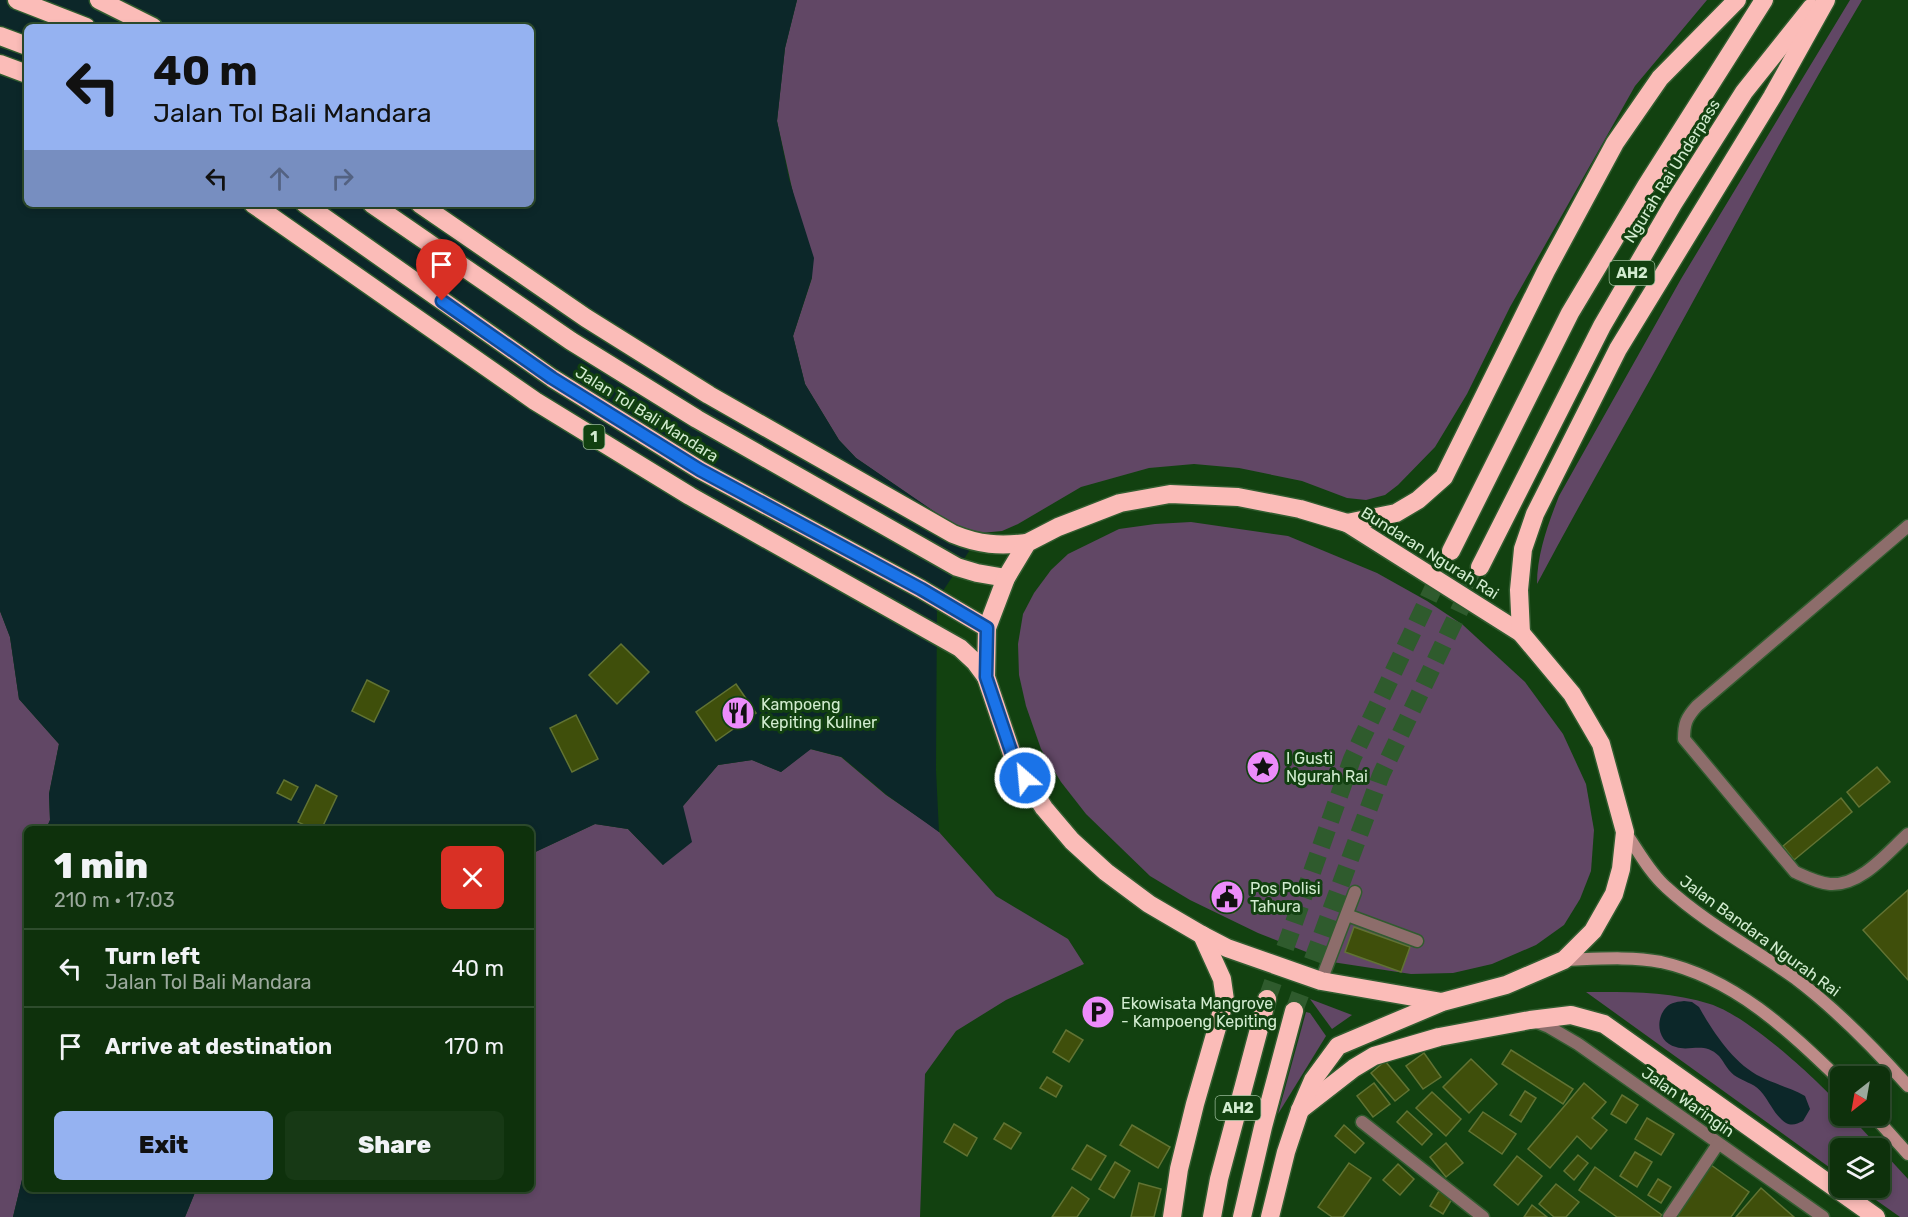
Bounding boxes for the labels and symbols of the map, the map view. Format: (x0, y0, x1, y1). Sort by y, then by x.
street label: Ngurah Rai Underpass (1620, 96, 1724, 246)
pin (416, 239, 467, 301)
road number: AH2 (1610, 261, 1654, 285)
street label: Jalan Tol Bali Mandara (572, 362, 722, 466)
road number: 1 (584, 425, 604, 449)
street label: Bundaran Ngurah Rai (1358, 503, 1502, 603)
restaurant icon: Kampoeng Kepiting Kuliner (720, 695, 756, 731)
place label: Kampoeng Kepiting Kuliner (761, 695, 877, 732)
position arrow (993, 746, 1057, 810)
place icon: I Gusti Ngurah Rai (1245, 749, 1281, 785)
place label: I Gusti Ngurah Rai (1286, 749, 1368, 786)
street label: Jalan Bandara Ngurah Rai (1676, 871, 1844, 1001)
public building icon: Pos Polisi Tahura (1209, 879, 1245, 915)
place label: Pos Polisi Tahura (1250, 879, 1321, 916)
parking icon: Ekowisata Mangrove - Kampoeng Kepiting (1080, 994, 1116, 1030)
place label: Ekowisata Mangrove - Kampoeng Kepiting (1121, 994, 1277, 1031)
street label: Jalan Waringin (1638, 1063, 1738, 1141)
north arrow (1830, 1066, 1890, 1126)
road number: AH2 (1216, 1096, 1260, 1120)

